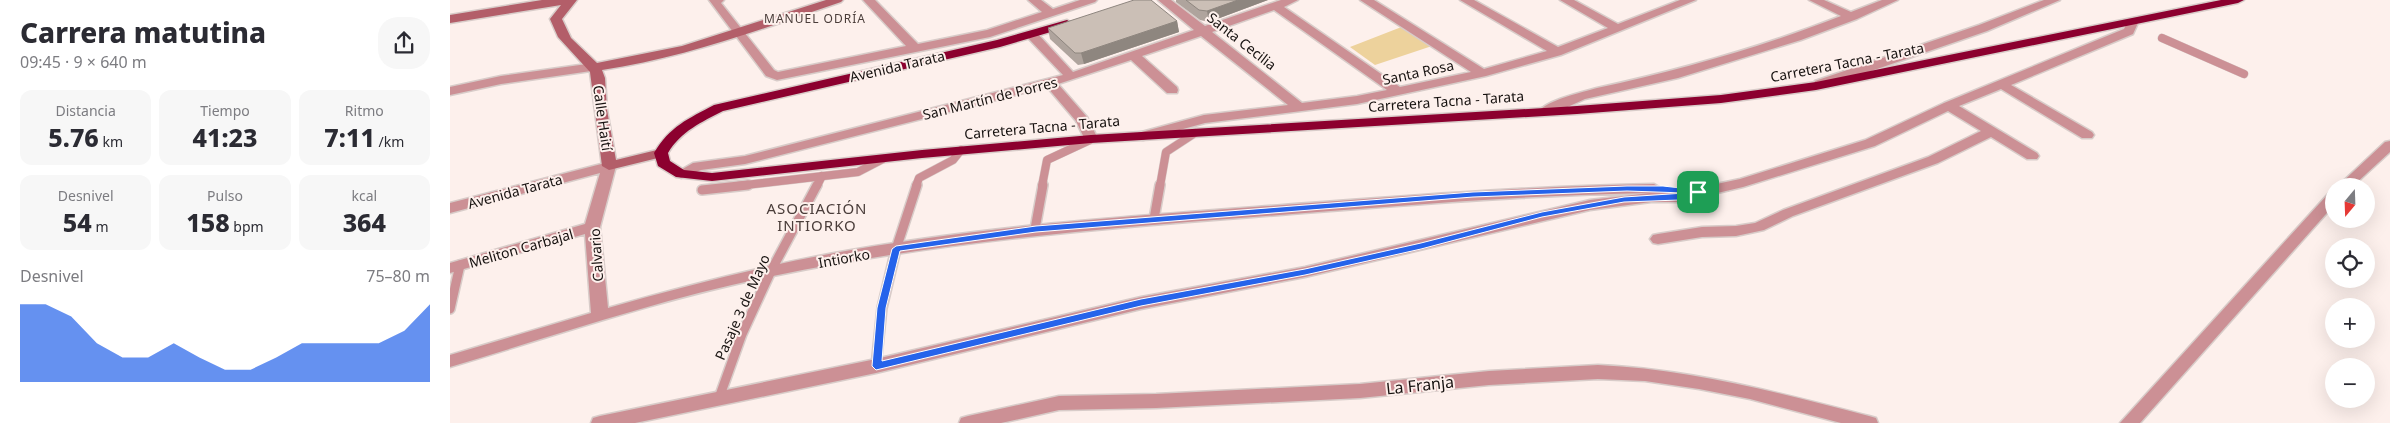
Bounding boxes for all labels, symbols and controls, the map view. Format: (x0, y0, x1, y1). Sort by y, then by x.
street label: Santa Cecilia (1203, 8, 1281, 74)
district label: MANUEL ODRÍA (764, 10, 866, 27)
text: Carrera matutina (20, 13, 266, 51)
button: share (378, 17, 430, 69)
street label: Carretera Tacna - Tarata (1769, 38, 1925, 86)
street label: Avenida Tarata (848, 46, 946, 86)
text: 09:45 · 9 × 640 m (20, 51, 147, 73)
street label: Santa Rosa (1381, 55, 1455, 89)
street label: San Martín de Porres (921, 72, 1060, 124)
street label: Calle Haití (589, 84, 617, 152)
street label: Carretera Tacna - Tarata (1367, 86, 1525, 116)
text: Distancia (56, 101, 116, 120)
text: Tiempo (200, 101, 250, 120)
text: Ritmo (345, 101, 384, 120)
street label: Carretera Tacna - Tarata (963, 111, 1121, 143)
text: 5.76 (48, 120, 99, 154)
text: 41:23 (193, 120, 257, 154)
text: 7:11 (324, 120, 375, 154)
text: km (99, 132, 123, 151)
text: /km (375, 132, 404, 151)
street label: Avenida Tarata (466, 169, 564, 213)
pin (1677, 171, 1719, 213)
icon: arrive (1684, 178, 1712, 206)
north arrow (2325, 178, 2375, 228)
map controls (2325, 178, 2375, 408)
text: Desnivel (58, 186, 114, 205)
text: Pulso (207, 186, 243, 205)
text: kcal (351, 186, 377, 205)
district label: ASOCIACIÓN INTIORKO (766, 198, 868, 235)
text: 54 (63, 205, 92, 239)
text: 158 (186, 205, 230, 239)
text: 364 (343, 205, 386, 239)
text: m (92, 217, 108, 236)
text: bpm (230, 217, 264, 236)
street label: Meliton Carbajal (467, 224, 575, 272)
street label: Calvario (585, 228, 607, 282)
button: locate (2325, 238, 2375, 288)
street label: Intiorko (817, 244, 871, 272)
street label: Pasaje 3 de Mayo (710, 251, 774, 363)
text: Desnivel (20, 265, 84, 287)
text: 75–80 m (366, 265, 430, 287)
button: + (2325, 298, 2375, 348)
button: − (2325, 358, 2375, 408)
street label: La Franja (1385, 371, 1455, 399)

